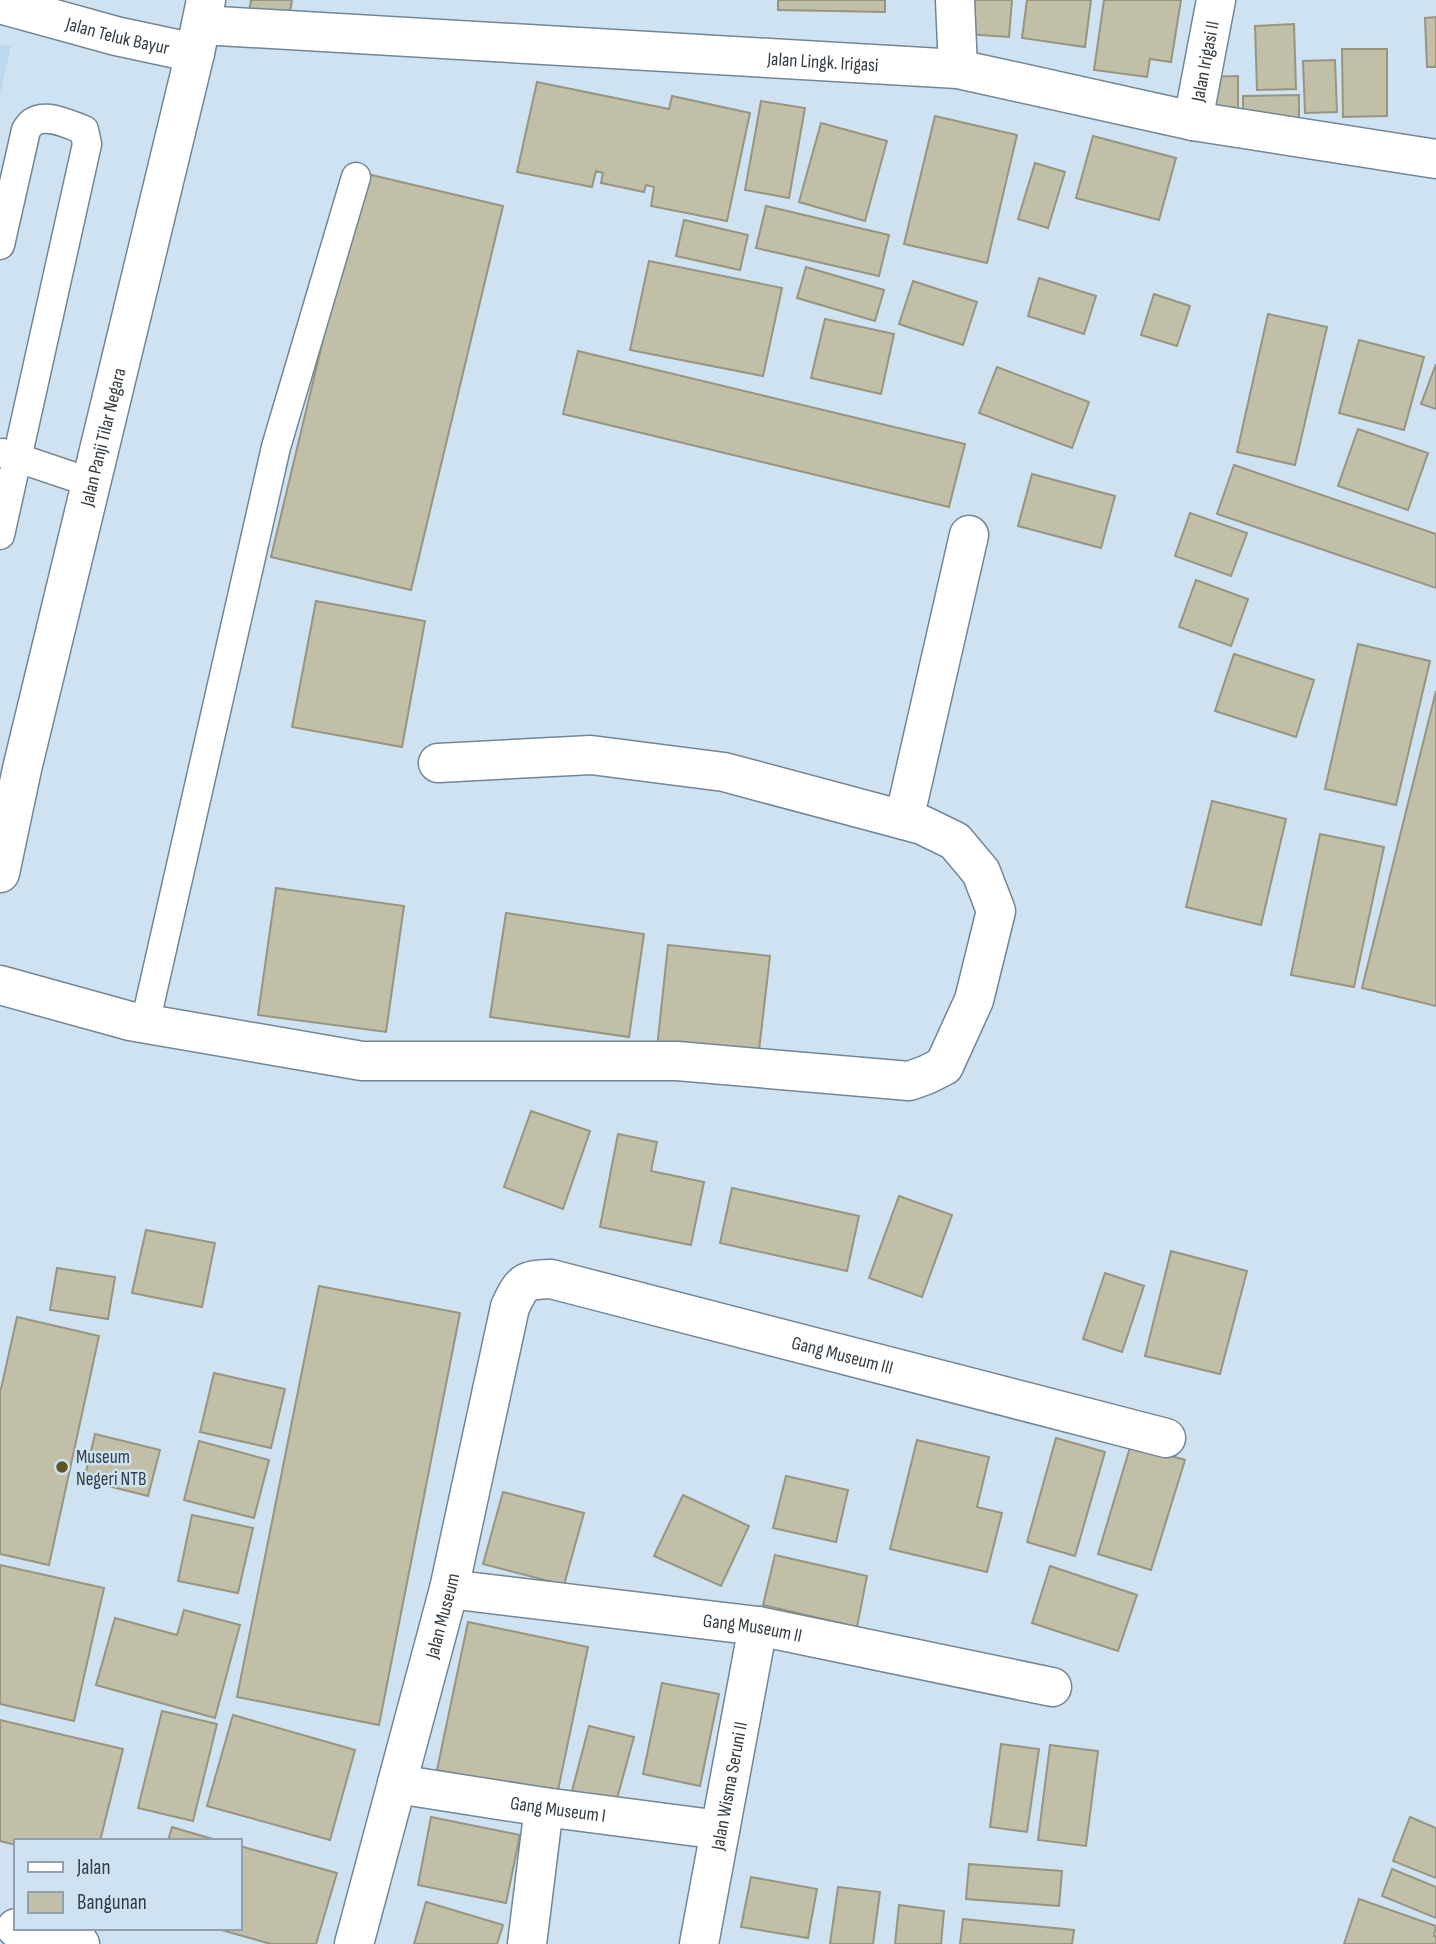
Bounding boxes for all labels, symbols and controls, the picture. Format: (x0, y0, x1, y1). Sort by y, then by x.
street label: Jalan Teluk Bayur (62, 12, 172, 60)
street label: Jalan Irigasi II (1187, 19, 1225, 105)
street label: Jalan Lingk. Irigasi (766, 48, 879, 77)
street label: Jalan Panji Tilar Negara (76, 366, 132, 510)
street label: Gang Museum III (789, 1332, 895, 1380)
place label: Museum Negeri NTB (76, 1446, 146, 1491)
marker: Museum Negeri NTB (54, 1459, 70, 1475)
street label: Jalan Museum (421, 1571, 465, 1662)
street label: Gang Museum II (702, 1610, 804, 1648)
street label: Jalan Wisma Seruni II (706, 1720, 753, 1853)
street label: Gang Museum I (508, 1792, 607, 1828)
legend (14, 1839, 242, 1930)
text: Jalan (76, 1855, 110, 1880)
text: Bangunan (77, 1890, 147, 1915)

